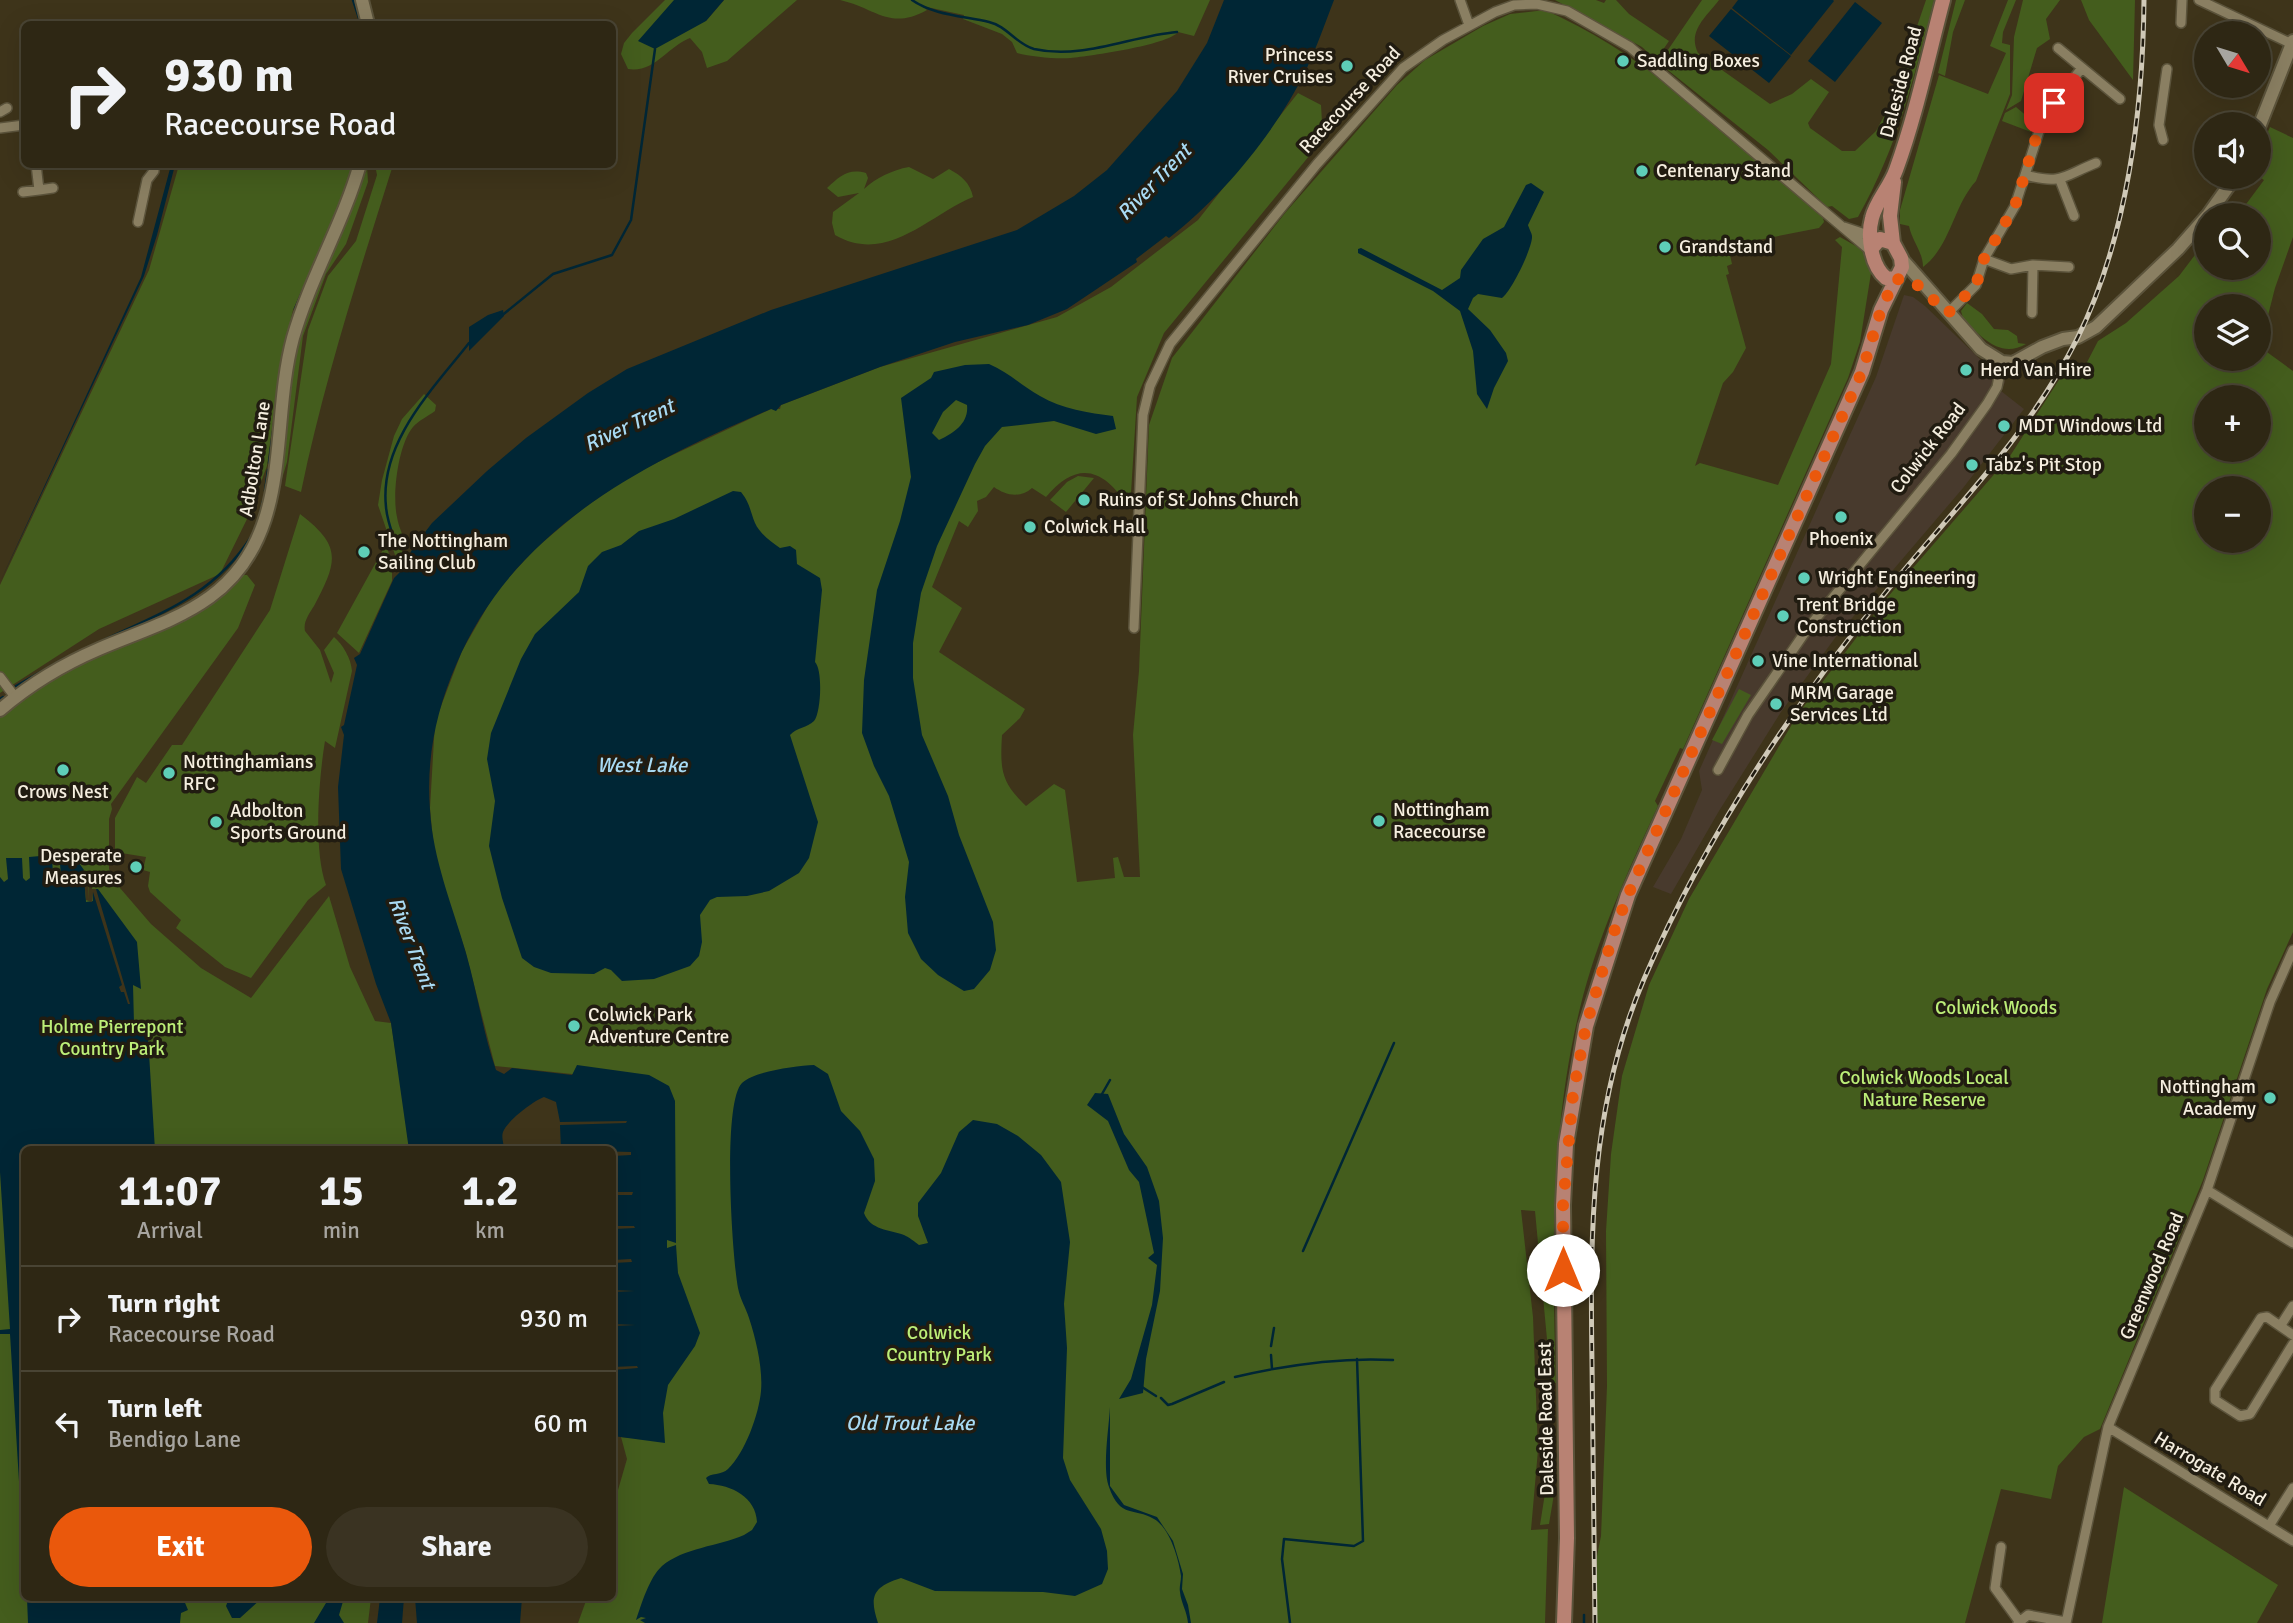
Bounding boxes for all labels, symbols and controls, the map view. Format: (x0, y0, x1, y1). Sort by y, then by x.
north arrow (2194, 21, 2272, 98)
map controls (2194, 21, 2271, 553)
street label: Daleside Road (1875, 24, 1927, 140)
street label: Racecourse Road (1294, 41, 1406, 159)
place label: Princess River Cruises (1227, 43, 1333, 89)
text: 930 m (164, 45, 294, 105)
icon: right (49, 49, 140, 140)
place label: Saddling Boxes (1637, 49, 1760, 73)
marker: Saddling Boxes (1615, 53, 1631, 69)
marker: Princess River Cruises (1339, 58, 1355, 74)
pin (2024, 73, 2084, 133)
icon: arrive (2035, 84, 2073, 122)
text: Racecourse Road (164, 105, 396, 144)
button: sound (2194, 112, 2271, 189)
water label: River Trent (1111, 136, 1199, 226)
place label: Centenary Stand (1656, 159, 1791, 183)
marker: Centenary Stand (1634, 163, 1650, 179)
button: search (2194, 203, 2271, 280)
place label: Grandstand (1679, 235, 1773, 259)
marker: Grandstand (1657, 239, 1673, 255)
button: layers (2194, 294, 2271, 371)
place label: Herd Van Hire (1980, 358, 2092, 382)
marker: Herd Van Hire (1958, 362, 1974, 378)
button: + (2194, 385, 2271, 462)
water label: River Trent (580, 392, 680, 457)
street label: Colwick Road (1885, 398, 1971, 498)
street label: Adbolton Lane (234, 399, 276, 519)
place label: MDT Windows Ltd (2018, 414, 2162, 438)
marker: MDT Windows Ltd (1996, 418, 2012, 434)
place label: Tabz's Pit Stop (1986, 453, 2102, 477)
marker: Tabz's Pit Stop (1964, 457, 1980, 473)
button: − (2194, 476, 2271, 553)
place label: Ruins of St Johns Church (1098, 488, 1299, 512)
marker: Ruins of St Johns Church (1076, 492, 1092, 508)
marker: Phoenix (1833, 509, 1849, 525)
place label: Colwick Hall (1044, 515, 1146, 539)
marker: Colwick Hall (1022, 519, 1038, 535)
place label: Phoenix (1809, 527, 1874, 551)
place label: The Nottingham Sailing Club (378, 529, 508, 575)
marker: The Nottingham Sailing Club (356, 544, 372, 560)
place label: Wright Engineering (1818, 566, 1976, 590)
marker: Wright Engineering (1796, 570, 1812, 586)
place label: Trent Bridge Construction (1797, 593, 1902, 639)
marker: Trent Bridge Construction (1775, 608, 1791, 624)
place label: Vine International (1772, 649, 1918, 673)
marker: Vine International (1750, 653, 1766, 669)
place label: MRM Garage Services Ltd (1790, 681, 1894, 727)
marker: MRM Garage Services Ltd (1768, 696, 1784, 712)
place label: Nottinghamians RFC (183, 750, 313, 796)
water label: West Lake (597, 752, 689, 778)
marker: Crows Nest (55, 762, 71, 778)
marker: Nottinghamians RFC (161, 765, 177, 781)
place label: Crows Nest (17, 780, 109, 804)
place label: Nottingham Racecourse (1393, 798, 1490, 844)
place label: Adbolton Sports Ground (230, 799, 347, 845)
marker: Nottingham Racecourse (1371, 813, 1387, 829)
marker: Adbolton Sports Ground (208, 814, 224, 830)
place label: Desperate Measures (40, 844, 122, 890)
marker: Desperate Measures (128, 859, 144, 875)
water label: River Trent (383, 893, 442, 995)
park label: Colwick Woods (1935, 996, 2057, 1020)
place label: Colwick Park Adventure Centre (588, 1003, 729, 1049)
park label: Holme Pierrepont Country Park (41, 1015, 184, 1061)
marker: Colwick Park Adventure Centre (566, 1018, 582, 1034)
park label: Colwick Woods Local Nature Reserve (1839, 1066, 2009, 1112)
place label: Nottingham Academy (2159, 1075, 2256, 1121)
marker: Nottingham Academy (2262, 1090, 2278, 1106)
text: 11:07 (118, 1166, 221, 1217)
text: 15 (319, 1166, 364, 1217)
text: 1.2 (461, 1166, 519, 1217)
street label: Greenwood Road (2114, 1209, 2190, 1343)
text: Arrival (137, 1216, 203, 1245)
text: min (323, 1216, 360, 1245)
text: km (475, 1216, 505, 1245)
position arrow (1526, 1233, 1600, 1307)
text: Turn right (108, 1288, 220, 1320)
icon: right (49, 1300, 87, 1338)
text: 930 m (519, 1303, 588, 1335)
text: Racecourse Road (108, 1320, 275, 1349)
park label: Colwick Country Park (886, 1321, 992, 1367)
street label: Daleside Road East (1533, 1341, 1559, 1496)
text: Turn left (108, 1393, 202, 1425)
icon: left (49, 1405, 87, 1443)
text: 60 m (533, 1408, 588, 1440)
water label: Old Trout Lake (846, 1410, 976, 1436)
text: Bendigo Lane (108, 1425, 241, 1454)
street label: Harrogate Road (2150, 1426, 2270, 1512)
button: Exit (49, 1507, 312, 1587)
button: Share (326, 1507, 588, 1587)

